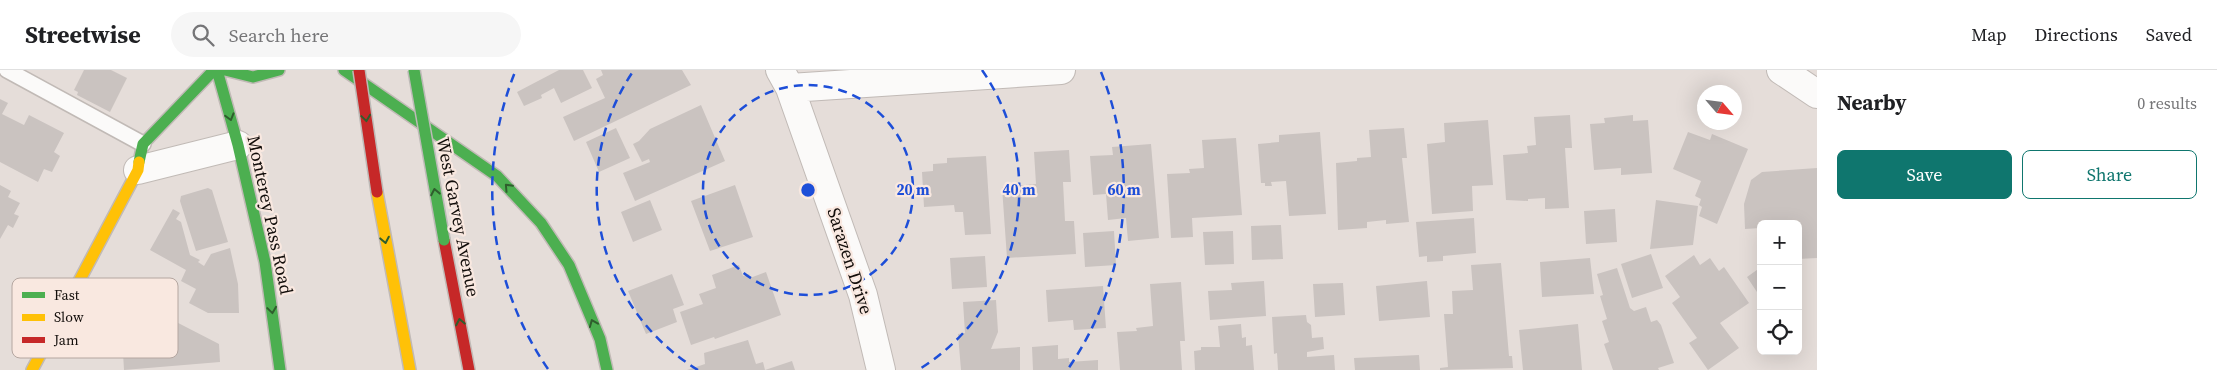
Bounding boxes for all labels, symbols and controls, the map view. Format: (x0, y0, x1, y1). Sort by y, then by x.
search box (171, 12, 521, 57)
text: Streetwise (25, 18, 141, 51)
icon: search (189, 21, 217, 49)
text: Search here (229, 22, 329, 48)
text: Map (1971, 22, 2007, 47)
text: Directions (2035, 22, 2118, 47)
text: Saved (2146, 22, 2192, 47)
north arrow (1697, 85, 1742, 130)
text: Nearby (1837, 88, 1907, 117)
text: 0 results (2137, 92, 2197, 114)
one-way arrow (225, 112, 235, 120)
one-way arrow (360, 115, 371, 123)
street label: Monterey Pass Road (241, 133, 300, 297)
street label: West Garvey Avenue (431, 135, 486, 299)
button: Save (1837, 150, 2012, 199)
button: Share (2022, 150, 2197, 199)
text: 20 m (896, 179, 930, 200)
text: 40 m (1002, 179, 1036, 200)
text: 60 m (1107, 179, 1141, 200)
centre of rings (799, 181, 817, 199)
one-way arrow (505, 184, 514, 193)
one-way arrow (431, 188, 441, 197)
street label: Sarazen Drive (821, 204, 879, 317)
map controls (1757, 220, 1802, 355)
button: + (1757, 220, 1802, 265)
one-way arrow (380, 236, 390, 244)
button: − (1757, 265, 1802, 310)
legend (12, 278, 178, 358)
text: Fast (54, 285, 80, 305)
one-way arrow (266, 306, 277, 314)
text: Slow (54, 307, 84, 327)
button: locate (1757, 310, 1802, 355)
one-way arrow (455, 318, 466, 327)
one-way arrow (589, 319, 600, 328)
text: Jam (53, 330, 79, 350)

